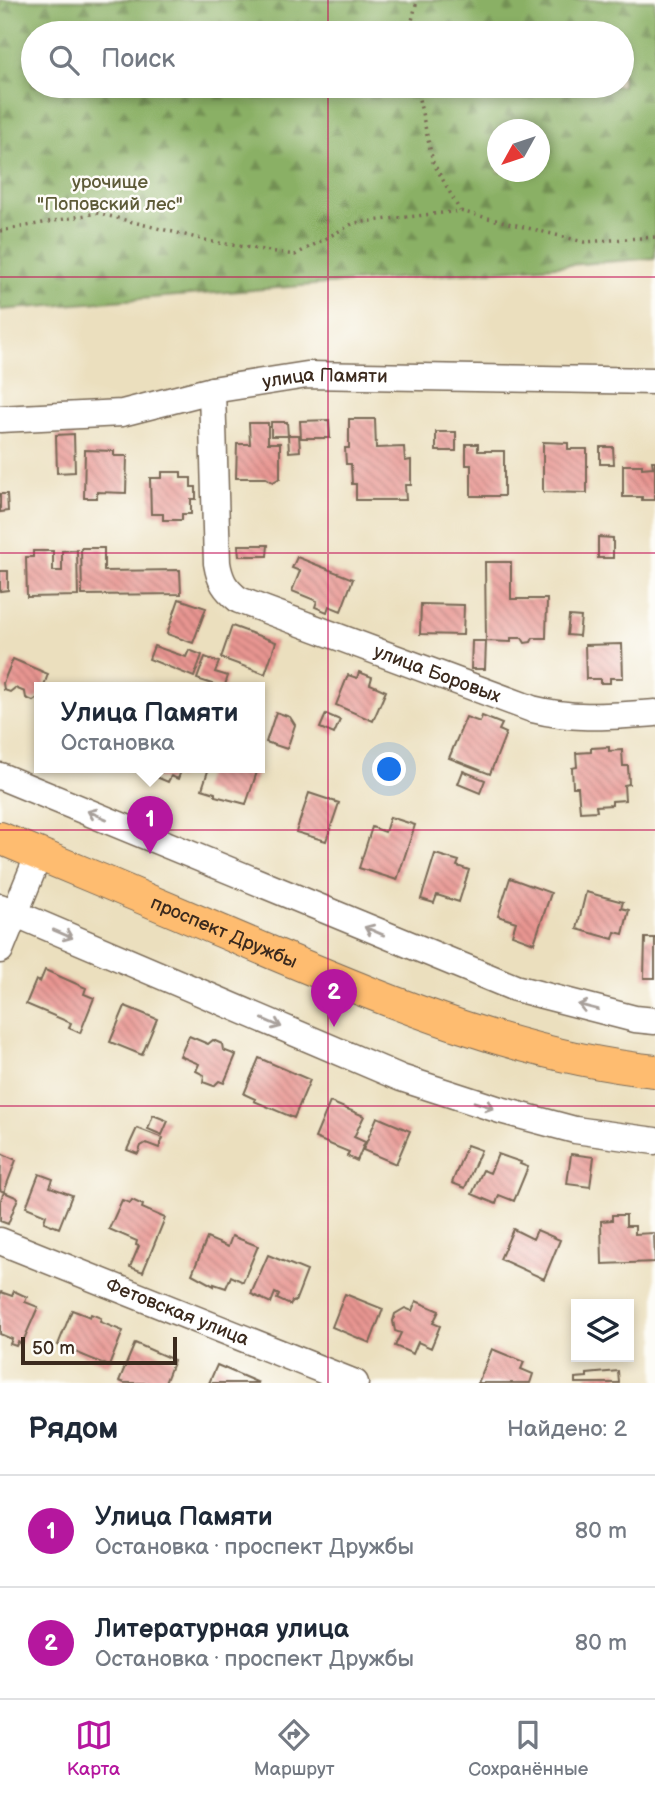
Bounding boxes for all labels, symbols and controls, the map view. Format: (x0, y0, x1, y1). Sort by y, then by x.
search box (21, 21, 634, 98)
icon: search (45, 41, 83, 79)
text: Поиск (101, 44, 175, 75)
north arrow (487, 119, 550, 182)
park label: урочище "Поповский лес" (37, 171, 183, 216)
street label: улица Памяти (261, 363, 388, 393)
street label: улица Боровых (371, 640, 504, 708)
popup (34, 682, 265, 773)
text: Улица Памяти (61, 698, 238, 729)
text: Остановка (61, 729, 175, 757)
your location (372, 752, 406, 786)
pin: 1 (127, 796, 173, 854)
one-way arrow (86, 808, 108, 821)
street label: проспект Дружбы (147, 891, 301, 973)
one-way arrow (364, 924, 386, 937)
one-way arrow (52, 928, 73, 941)
pin: 2 (311, 969, 357, 1027)
one-way arrow (577, 1000, 600, 1013)
one-way arrow (261, 1017, 282, 1030)
one-way arrow (473, 1099, 495, 1112)
street label: Фетовская улица (102, 1273, 252, 1351)
map controls (571, 1299, 634, 1362)
button: layers (571, 1299, 634, 1362)
scale bar (21, 1334, 177, 1366)
text: 50 m (32, 1337, 75, 1360)
text: Рядом (28, 1411, 118, 1447)
text: Найдено: 2 (507, 1415, 627, 1443)
text: Улица Памяти (95, 1502, 273, 1533)
text: 1 (46, 1517, 56, 1545)
text: 80 m (575, 1517, 627, 1545)
text: Остановка · проспект Дружбы (95, 1533, 414, 1561)
text: Литературная улица (95, 1614, 349, 1645)
text: 2 (44, 1629, 58, 1657)
text: 80 m (575, 1629, 627, 1657)
text: Остановка · проспект Дружбы (95, 1645, 414, 1673)
tab: Карта (67, 1716, 120, 1781)
tab: Маршрут (254, 1716, 335, 1781)
tab: Сохранённые (468, 1716, 588, 1781)

